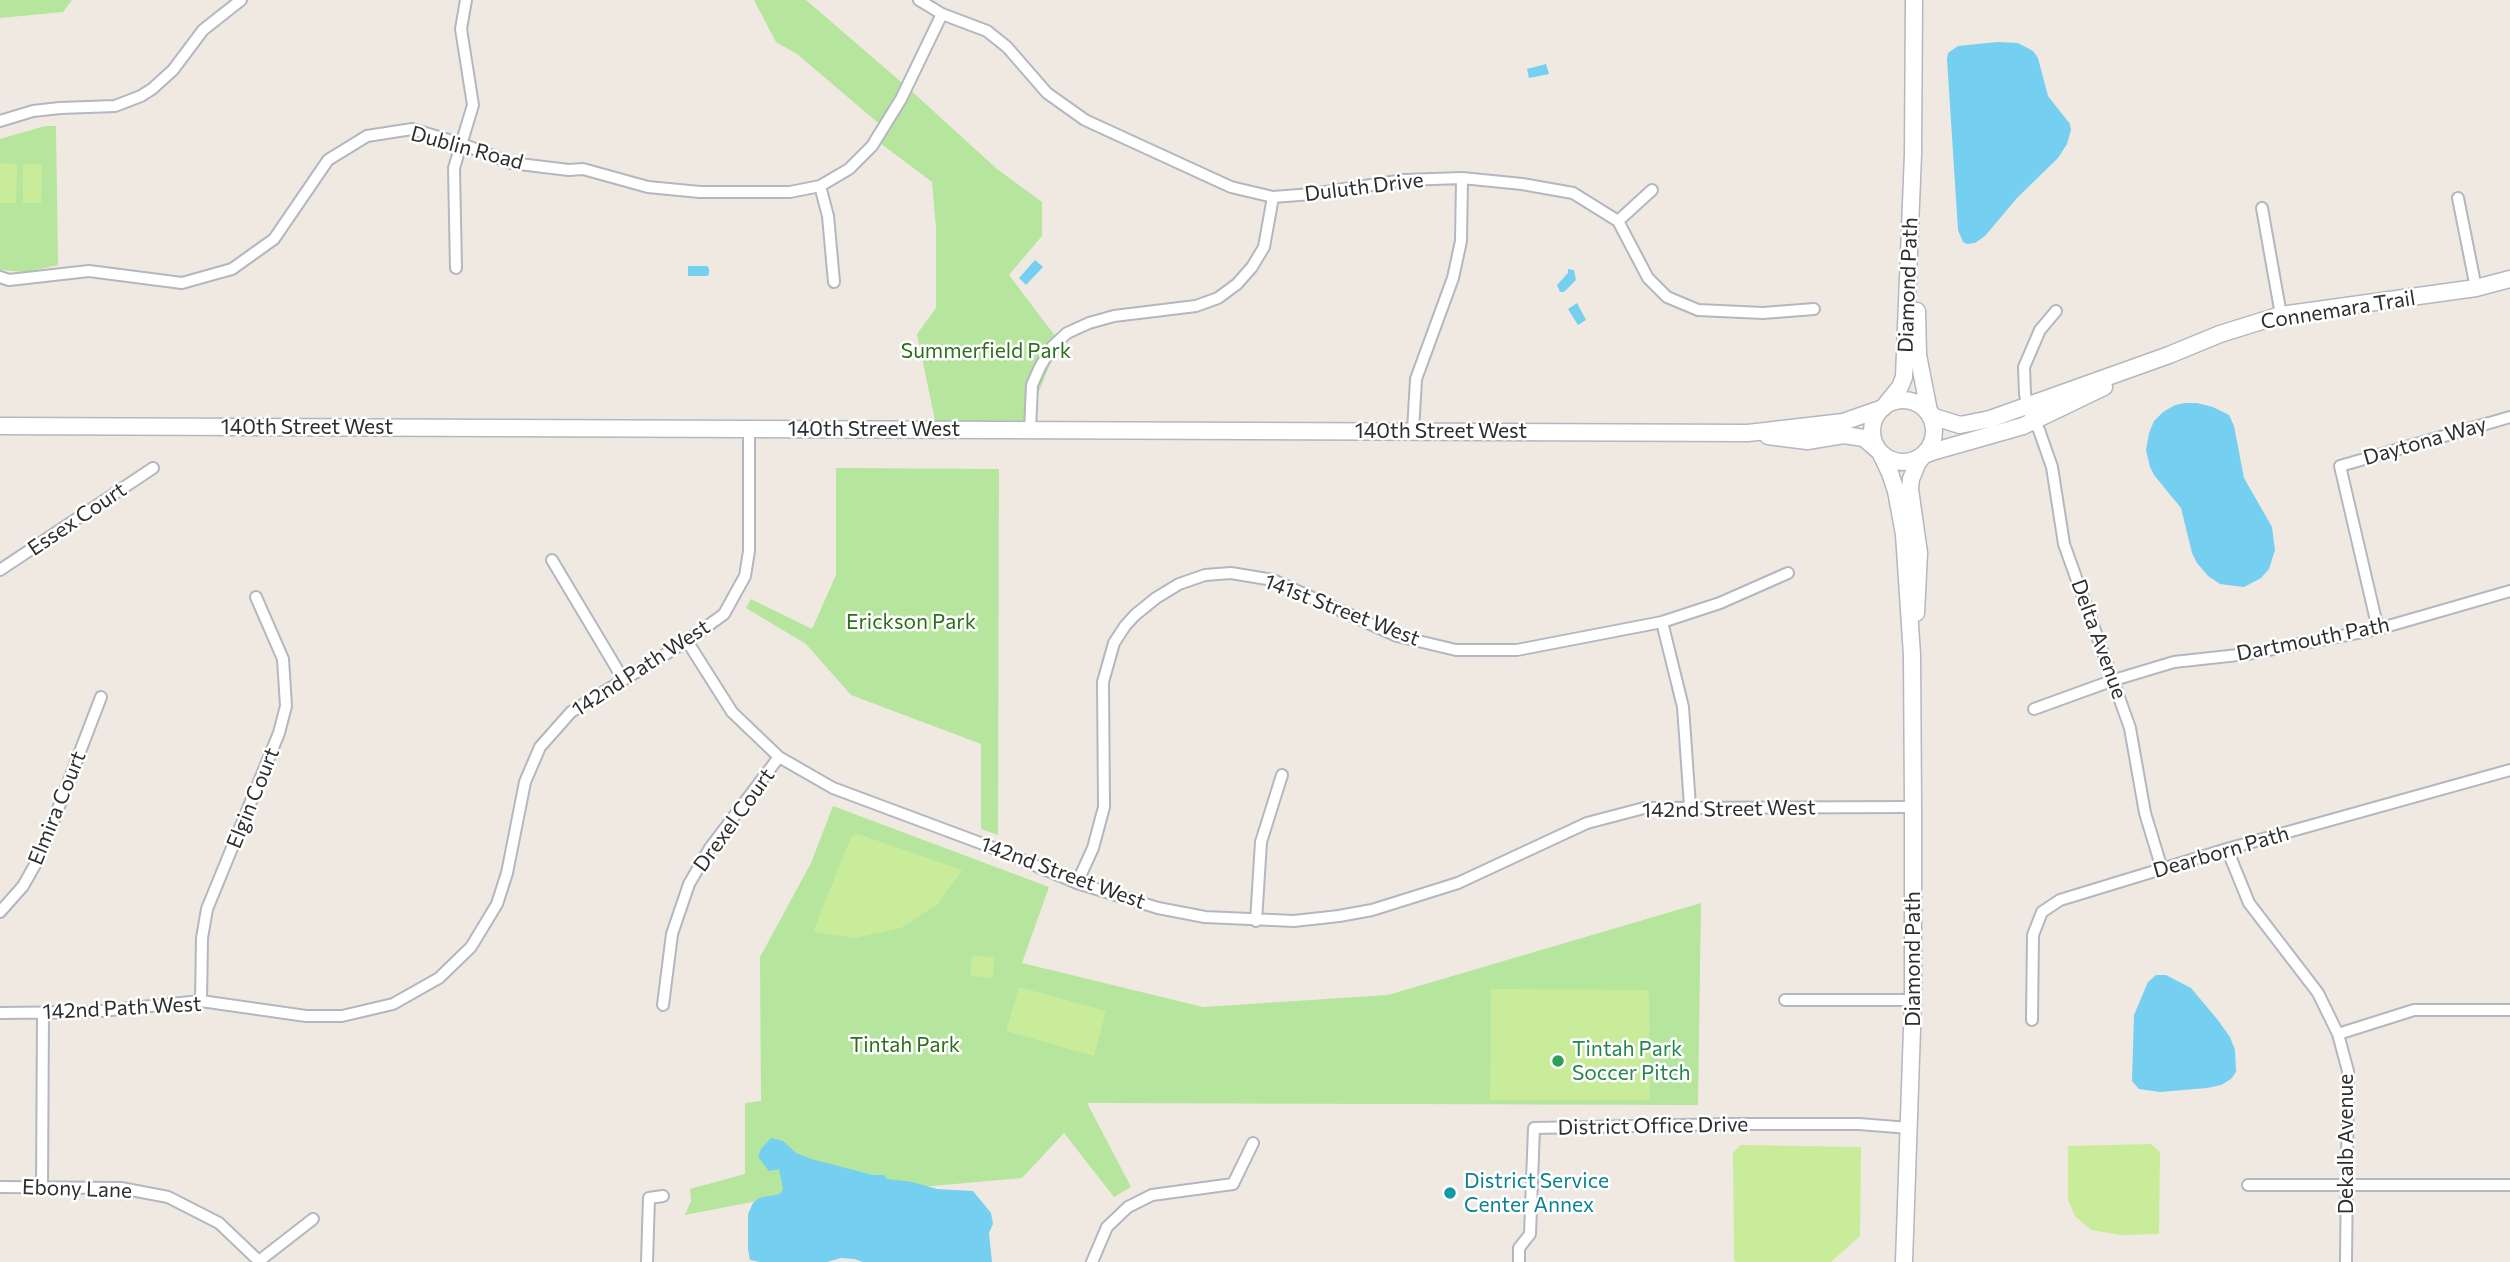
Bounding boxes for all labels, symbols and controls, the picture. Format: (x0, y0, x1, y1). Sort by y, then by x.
street label: Dublin Road (408, 121, 526, 175)
street label: Duluth Drive (1303, 167, 1425, 207)
street label: Diamond Path (1893, 217, 1923, 353)
street label: Connemara Trail (2259, 285, 2417, 335)
park label: Summerfield Park (901, 338, 1071, 364)
street label: Daytona Way (2360, 411, 2490, 471)
street label: 140th Street West (221, 414, 393, 440)
street label: 140th Street West (788, 416, 960, 442)
street label: 140th Street West (1355, 418, 1527, 444)
street label: Essex Court (23, 477, 131, 561)
street label: 141st Street West (1261, 569, 1423, 651)
street label: Delta Avenue (2066, 576, 2132, 702)
park label: Erickson Park (846, 609, 976, 635)
street label: Dartmouth Path (2234, 612, 2392, 666)
street label: 142nd Path West (567, 614, 715, 722)
street label: Elgin Court (221, 744, 285, 852)
street label: Elmira Court (23, 747, 91, 869)
street label: Drexel Court (688, 764, 780, 876)
street label: 142nd Street West (1642, 795, 1816, 823)
street label: Dearborn Path (2150, 821, 2292, 883)
street label: 142nd Street West (977, 831, 1149, 915)
street label: Diamond Path (1900, 891, 1926, 1027)
street label: 142nd Path West (42, 991, 202, 1025)
park label: Tintah Park (850, 1032, 960, 1058)
place label: Tintah Park Soccer Pitch (1572, 1036, 1691, 1086)
marker: Tintah Park Soccer Pitch (1550, 1053, 1566, 1069)
street label: Dekalb Avenue (2333, 1074, 2359, 1214)
street label: District Office Drive (1557, 1112, 1749, 1140)
place label: District Service Center Annex (1464, 1168, 1609, 1218)
street label: Ebony Lane (21, 1174, 133, 1204)
marker: District Service Center Annex (1442, 1185, 1458, 1201)

